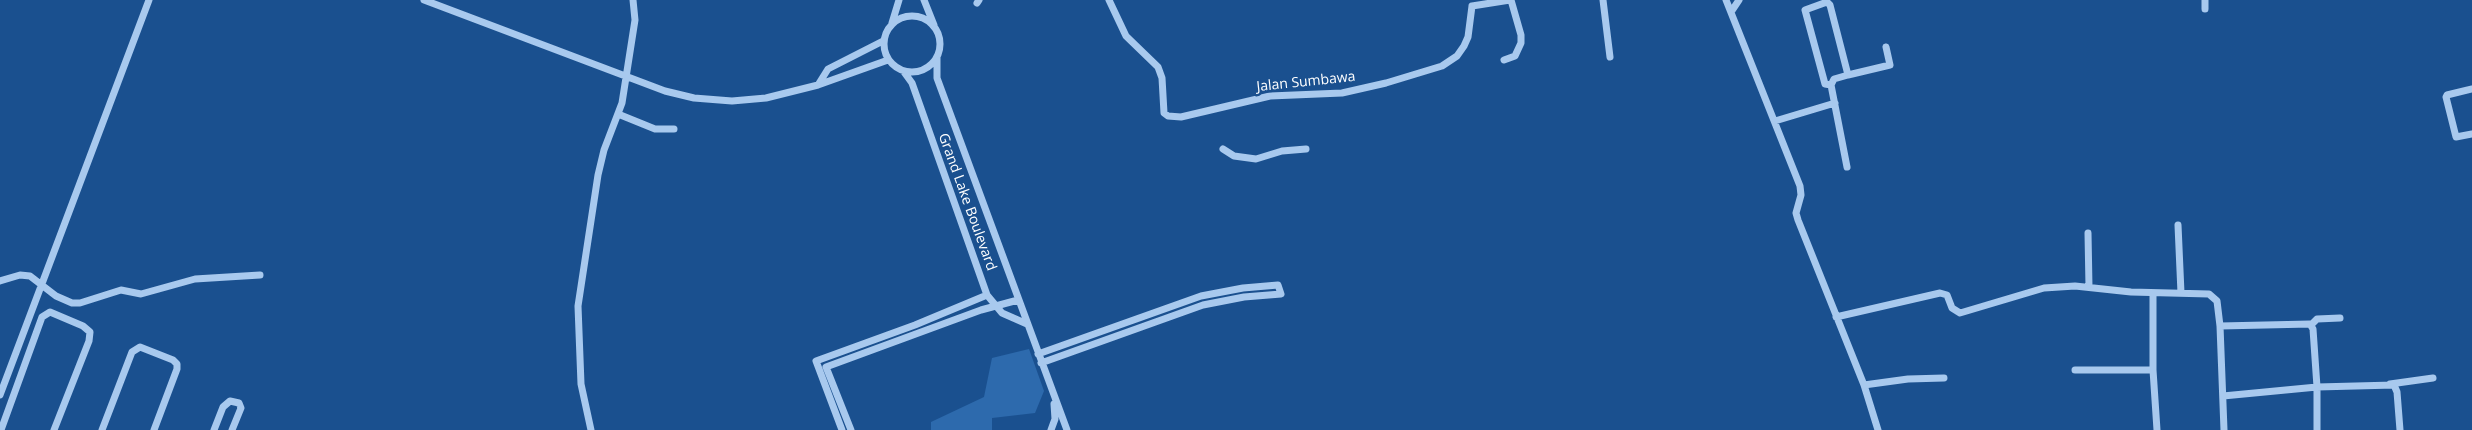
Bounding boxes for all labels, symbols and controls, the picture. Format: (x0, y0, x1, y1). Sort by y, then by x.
street label: Jalan Sumbawa (1256, 68, 1356, 96)
street label: Grand Lake Boulevard (934, 131, 1000, 273)

